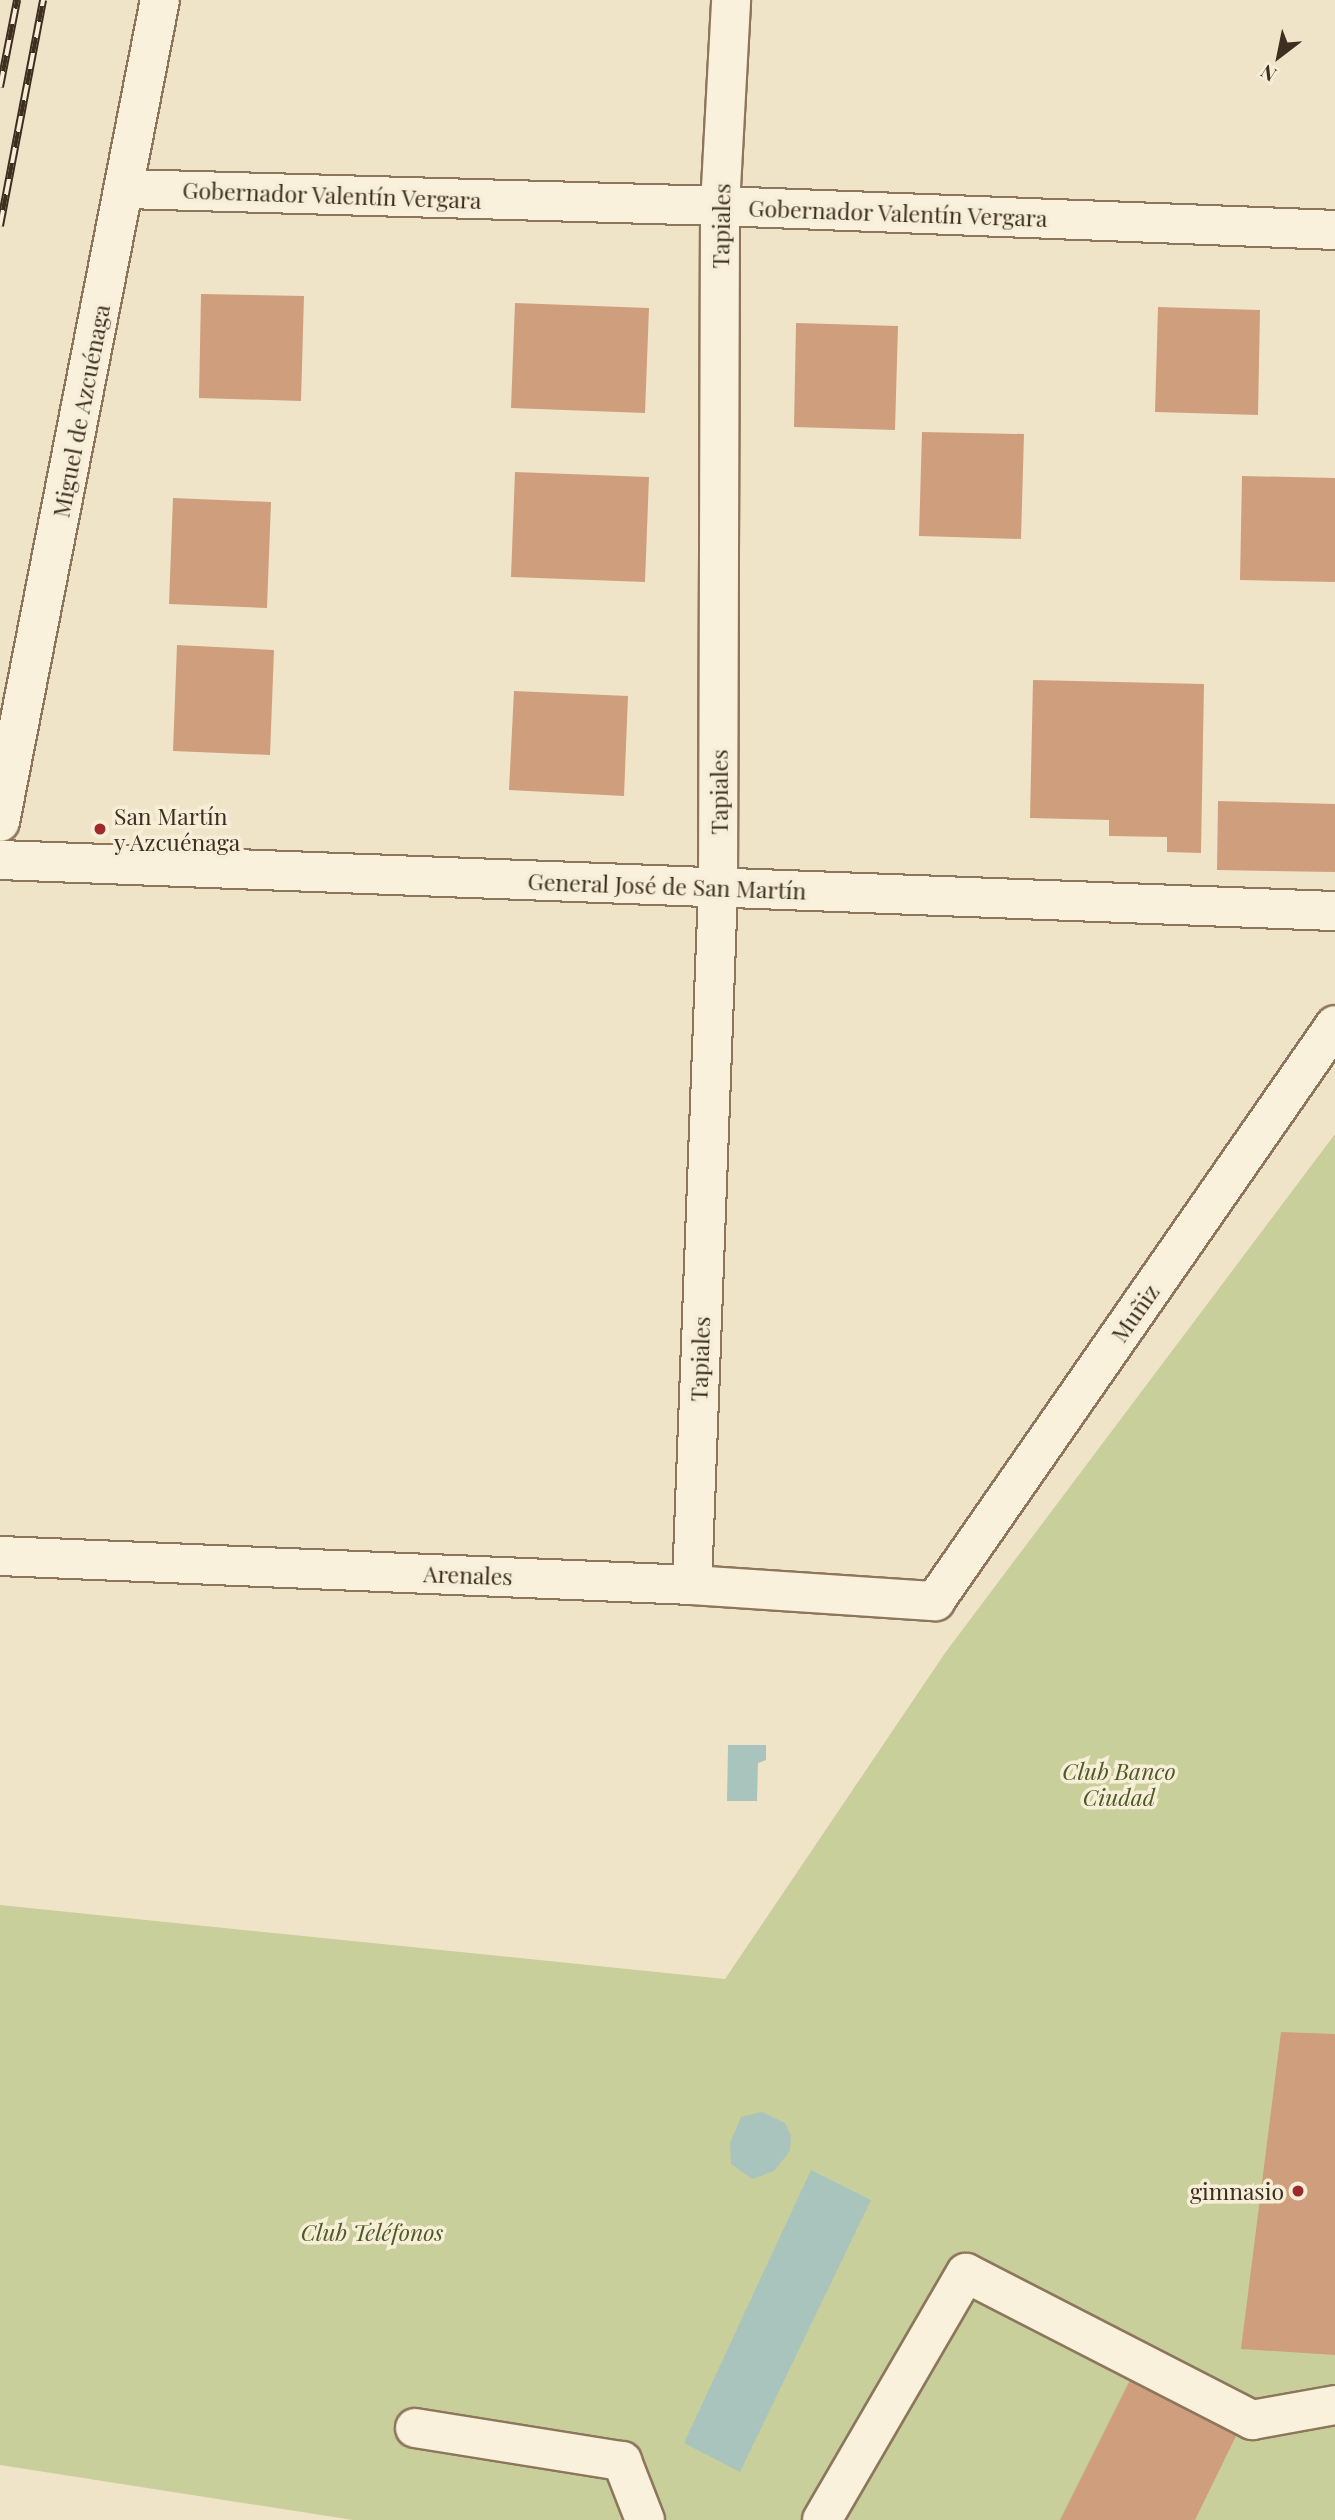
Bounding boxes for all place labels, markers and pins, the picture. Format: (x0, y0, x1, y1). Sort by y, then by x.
place label: San Martín y Azcuénaga (114, 802, 241, 856)
marker: San Martín y Azcuénaga (92, 821, 108, 837)
place label: gimnasio (1190, 2177, 1284, 2205)
marker: gimnasio (1290, 2183, 1306, 2199)

